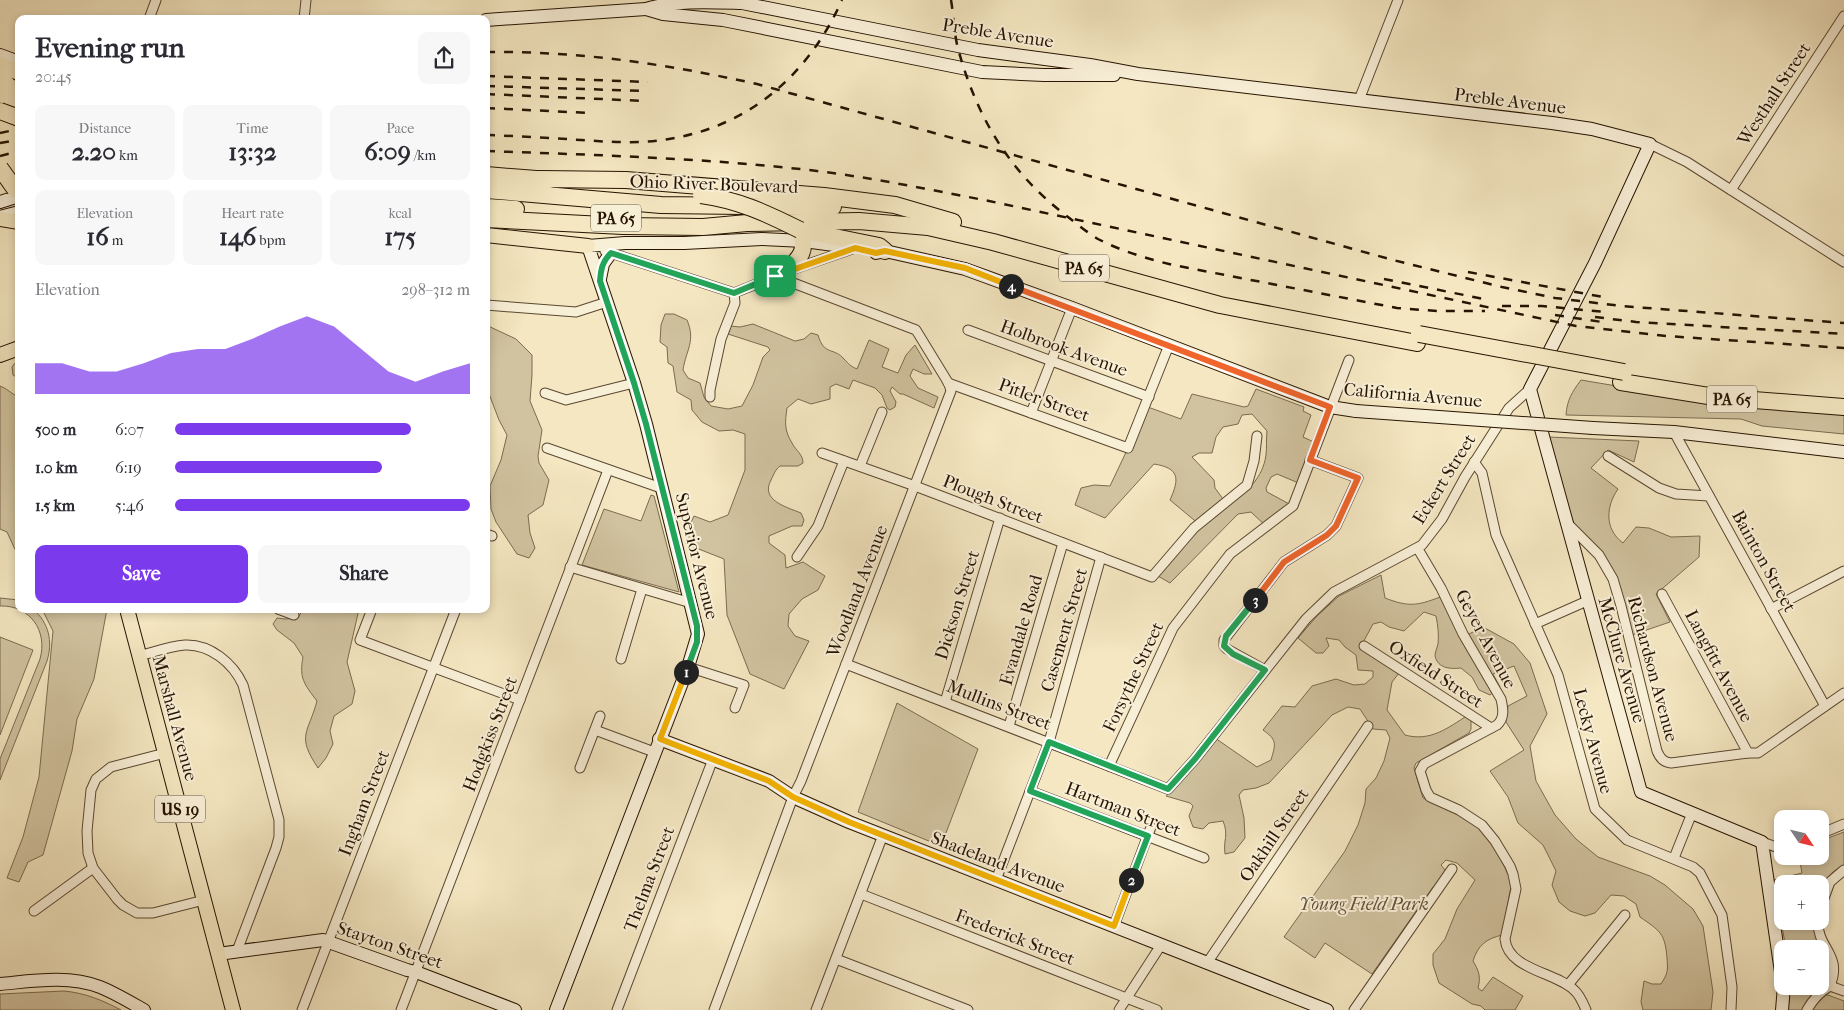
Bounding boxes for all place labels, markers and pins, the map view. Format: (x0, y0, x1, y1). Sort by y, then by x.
pin (754, 255, 796, 297)
pin: 4 (998, 274, 1024, 298)
pin: 3 (1242, 588, 1268, 612)
pin: 1 (674, 660, 698, 684)
pin: 2 (1118, 868, 1144, 892)

